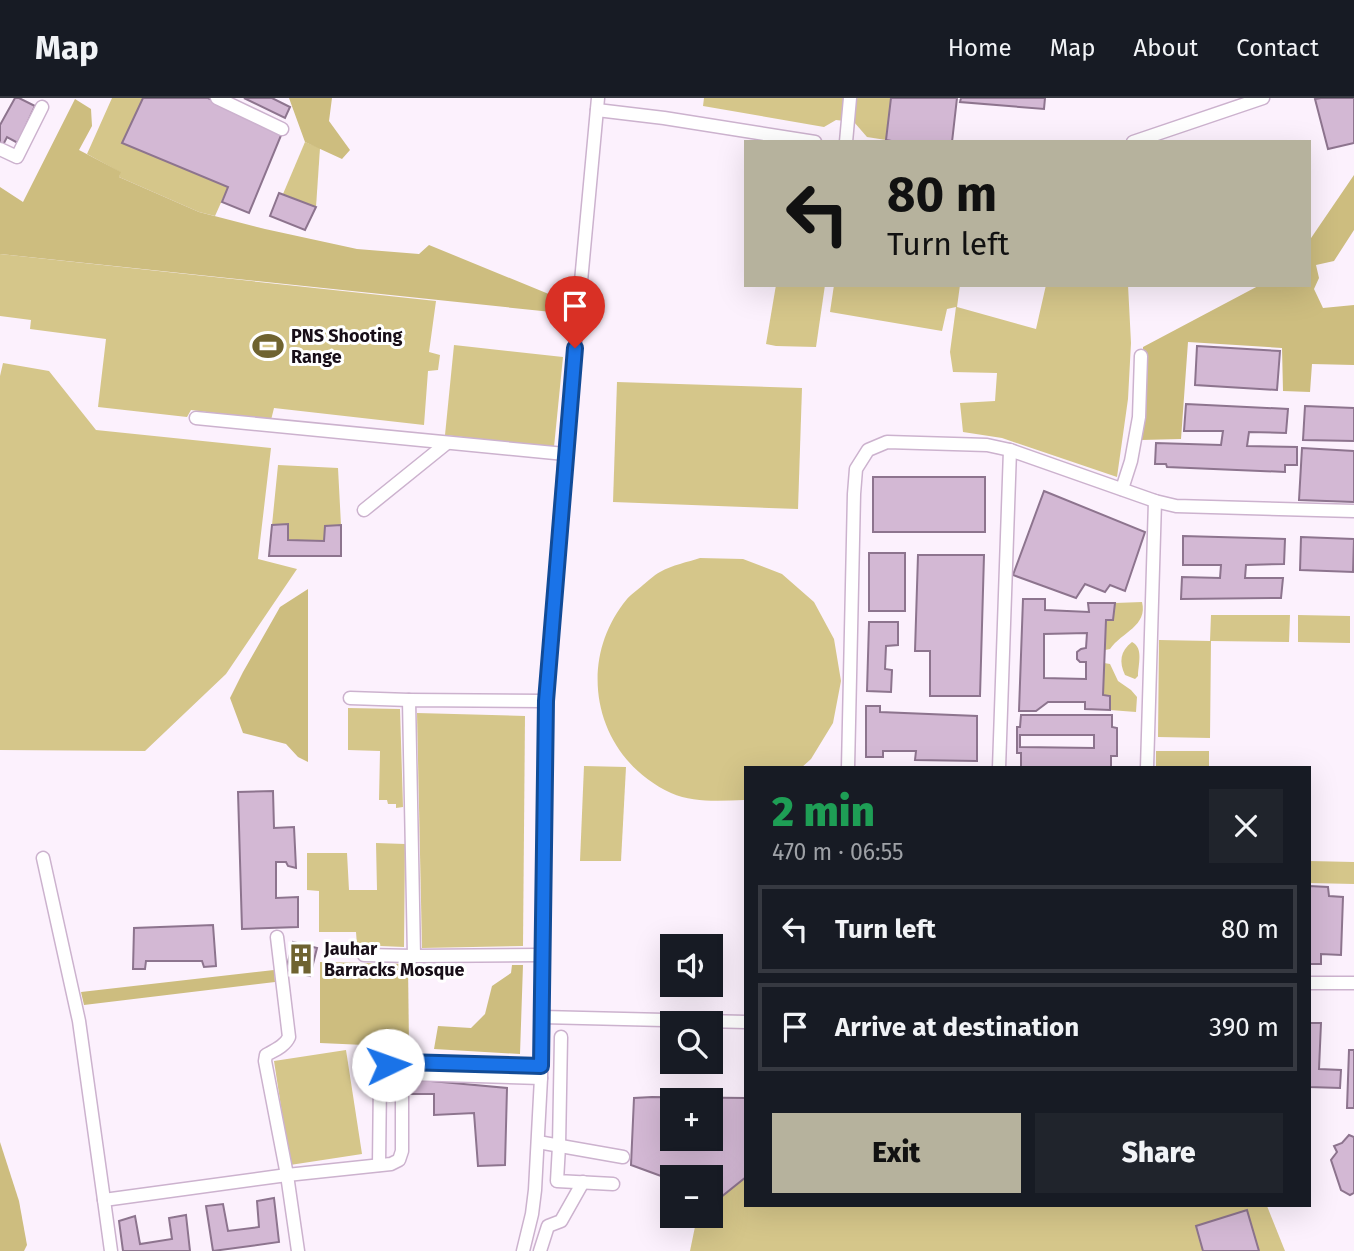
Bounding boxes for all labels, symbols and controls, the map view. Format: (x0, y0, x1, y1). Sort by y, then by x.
text: Map (35, 28, 99, 68)
text: Home (948, 34, 1012, 62)
text: Map (1050, 34, 1096, 62)
text: About (1134, 34, 1198, 62)
text: Contact (1236, 34, 1319, 62)
text: 80 m (887, 165, 997, 224)
icon: left (772, 168, 863, 259)
text: Turn left (887, 225, 1009, 263)
pin (545, 276, 605, 348)
icon: arrive (556, 287, 594, 325)
place label: PNS Shooting Range (291, 325, 402, 368)
sports icon: PNS Shooting Range (251, 329, 285, 363)
text: 2 min (772, 787, 875, 837)
button: close (1209, 789, 1283, 863)
text: 470 m · 06:55 (772, 838, 904, 866)
icon: left (776, 910, 814, 948)
text: Turn left (835, 914, 936, 945)
text: 80 m (1221, 914, 1279, 945)
map controls (660, 934, 723, 1228)
button: sound (660, 934, 723, 997)
place label: Jauhar Barracks Mosque (323, 938, 465, 981)
building icon: Jauhar Barracks Mosque (284, 942, 318, 976)
icon: arrive (776, 1008, 814, 1046)
button: search (660, 1011, 723, 1074)
text: Arrive at destination (835, 1012, 1079, 1043)
text: 390 m (1209, 1012, 1279, 1043)
position arrow (351, 1028, 425, 1102)
button: + (660, 1088, 723, 1151)
button: Exit (772, 1113, 1021, 1193)
button: Share (1035, 1113, 1283, 1193)
button: − (660, 1165, 723, 1228)

